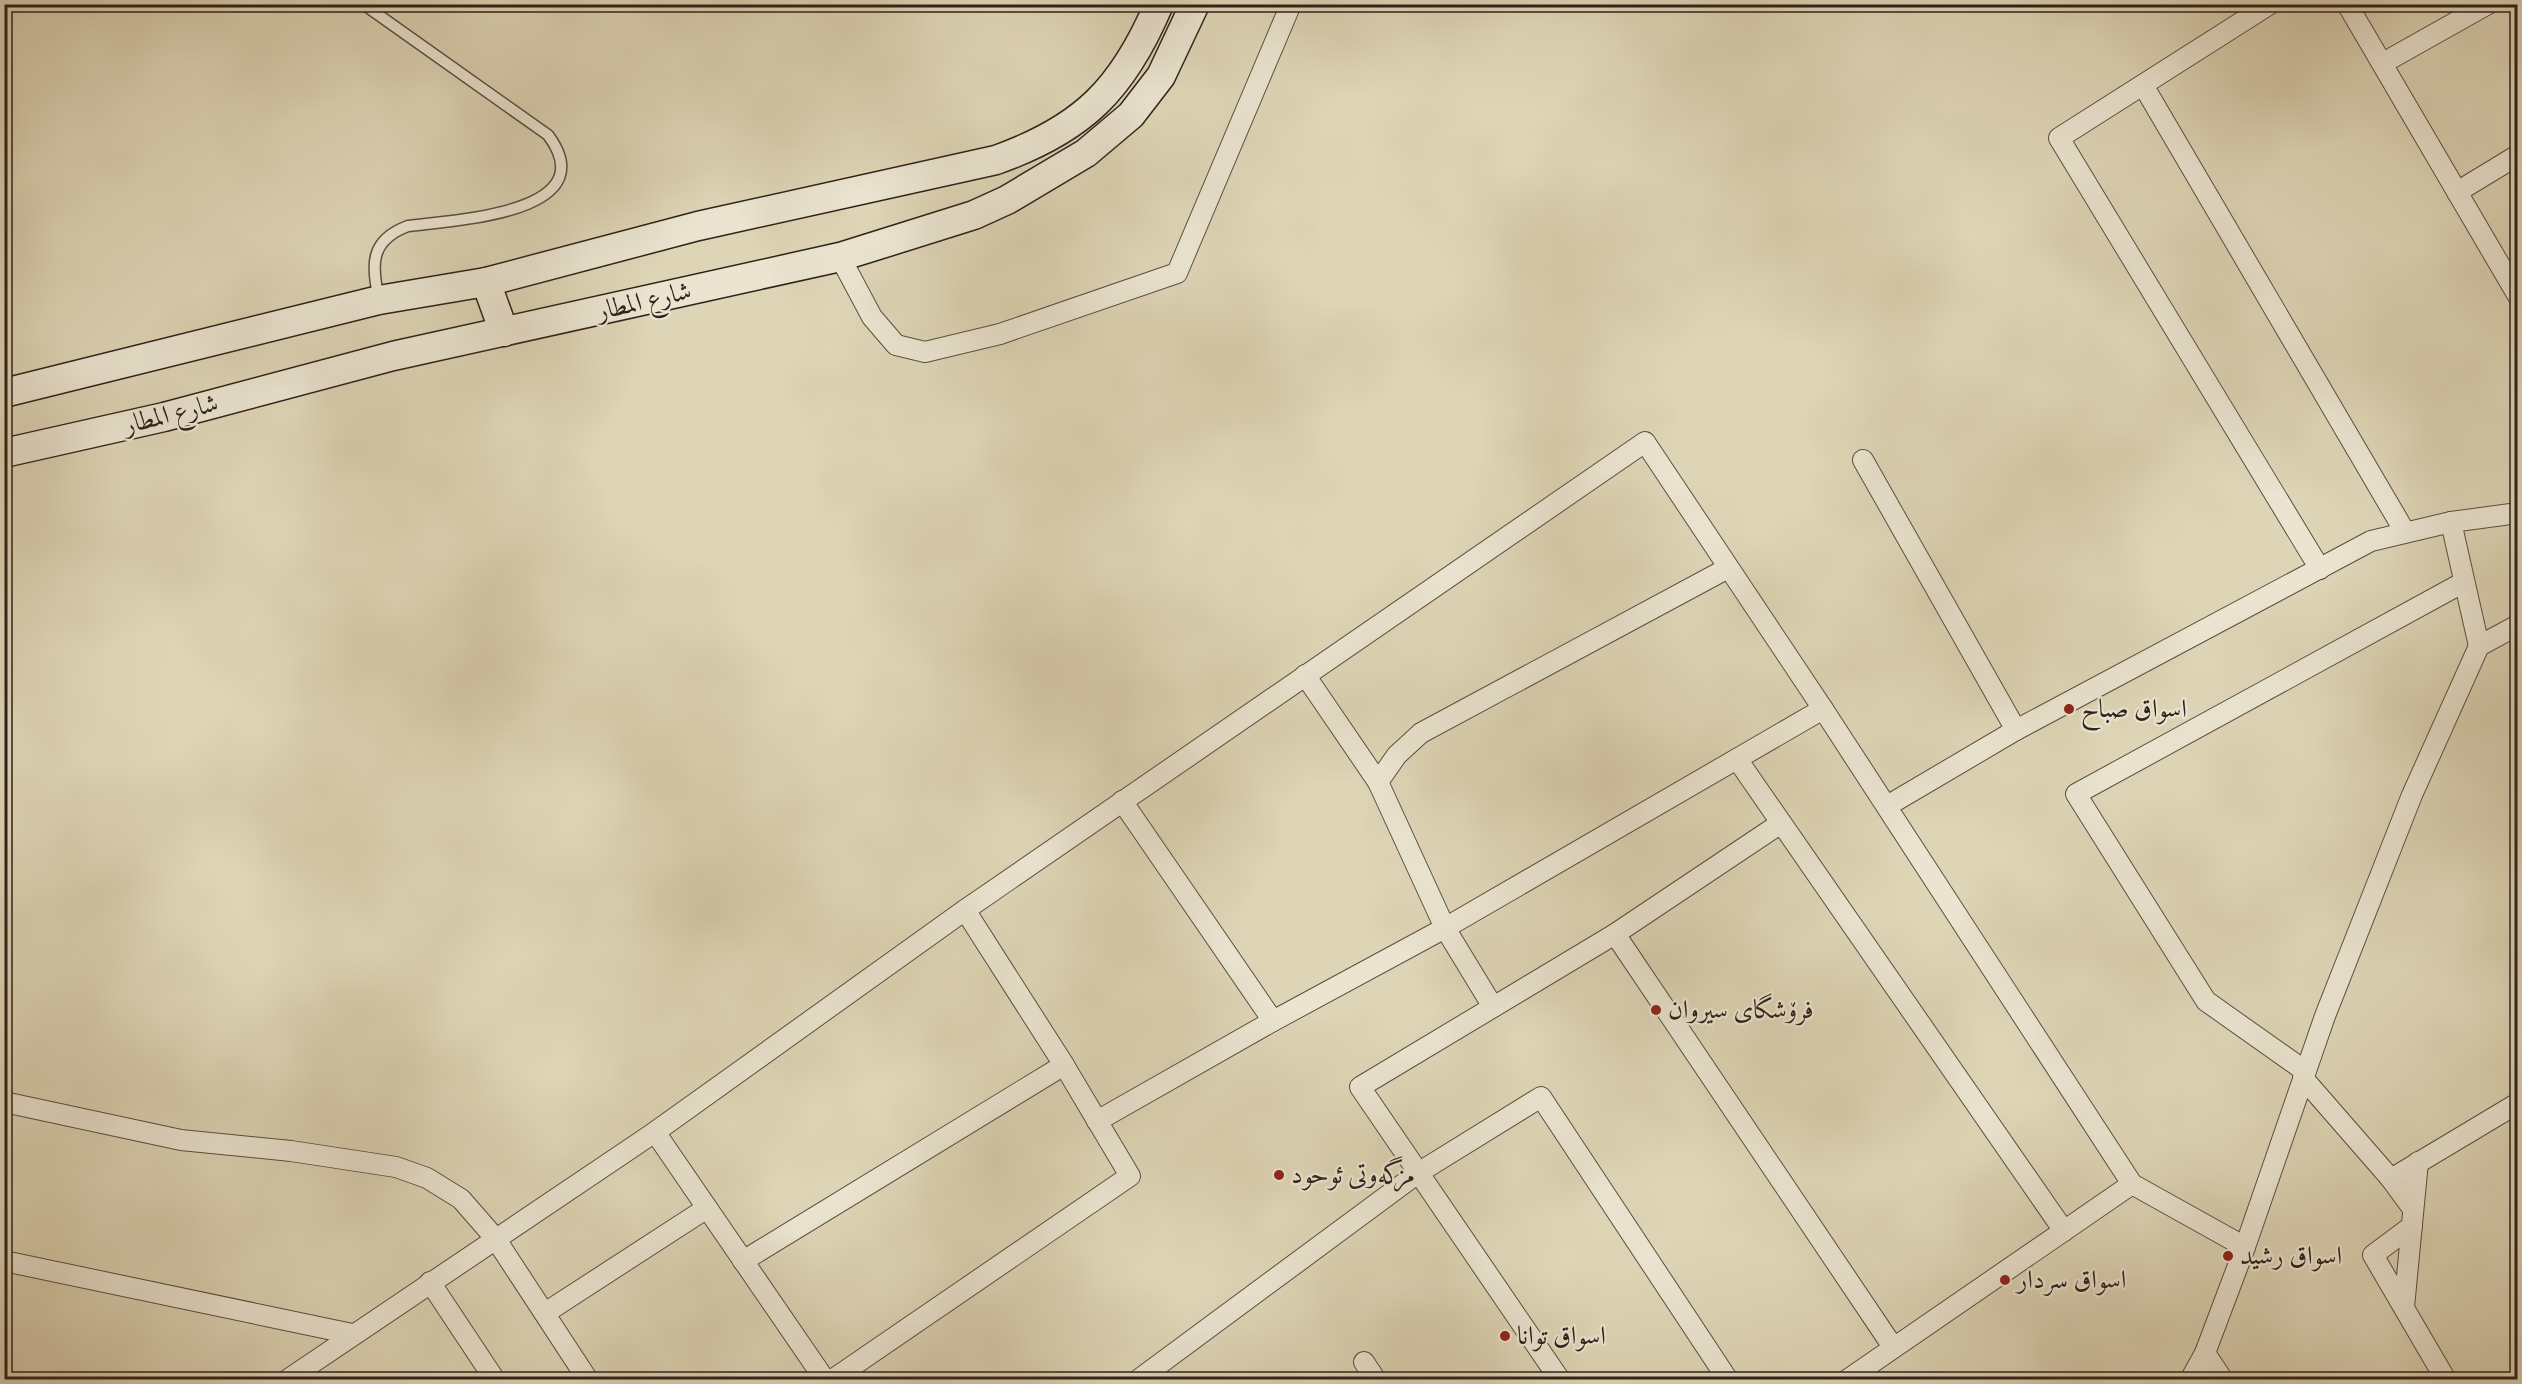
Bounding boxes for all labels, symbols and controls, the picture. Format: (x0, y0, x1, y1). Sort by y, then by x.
street label: شارع المطار (591, 275, 696, 333)
street label: شارع المطار (118, 387, 223, 447)
place label: اسواق صباح (2081, 693, 2187, 732)
marker: اسواق صباح (2062, 702, 2076, 716)
place label: فرۆشگای سیروان (1668, 993, 1814, 1026)
marker: فرۆشگای سیروان (1649, 1003, 1663, 1017)
place label: مزگەوتی ئوحود (1291, 1156, 1415, 1192)
marker: مزگەوتی ئوحود (1272, 1168, 1286, 1182)
place label: اسواق رشيد (2240, 1240, 2342, 1272)
marker: اسواق رشيد (2221, 1249, 2235, 1263)
place label: اسواق سردار (2014, 1264, 2126, 1296)
marker: اسواق سردار (1998, 1273, 2012, 1287)
place label: اسواق توانا (1517, 1320, 1606, 1352)
marker: اسواق توانا (1498, 1329, 1512, 1343)

